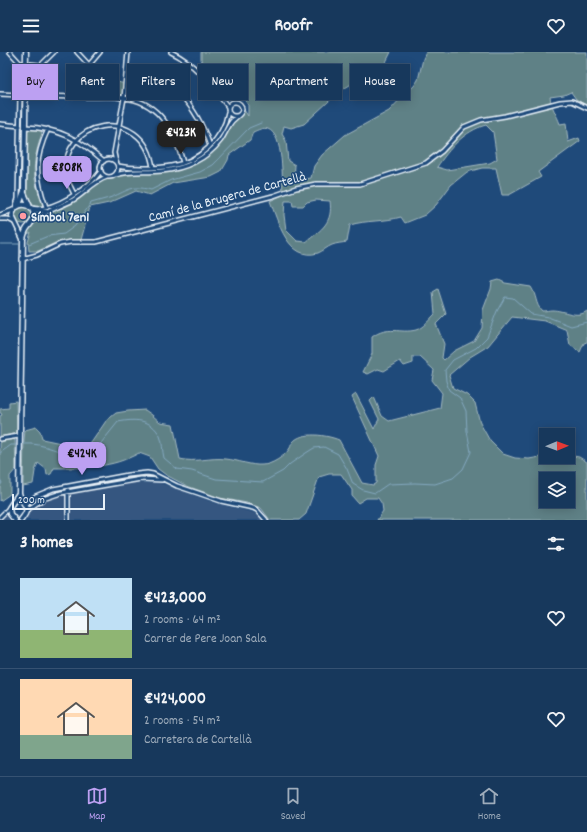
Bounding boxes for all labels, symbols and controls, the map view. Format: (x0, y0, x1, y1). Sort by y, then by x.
text: Roofr (275, 14, 312, 39)
icon: menu (20, 15, 42, 37)
icon: heart (545, 15, 567, 37)
chip: Buy (12, 64, 58, 100)
chip: Rent (66, 64, 119, 100)
chip: Filters (127, 64, 190, 100)
chip: New (198, 64, 248, 100)
chip: Apartment (256, 64, 342, 100)
chip: House (350, 64, 410, 100)
pin: €423K (153, 121, 209, 155)
text: €423K (166, 124, 196, 143)
pin: €808K (39, 156, 95, 190)
text: €808K (52, 159, 82, 178)
street label: Camí de la Brugera de Cartellà (146, 167, 309, 229)
place label: Símbol 7en1 (31, 208, 89, 228)
marker: Símbol 7en1 (18, 211, 28, 221)
north arrow (539, 428, 575, 464)
map controls (539, 428, 575, 508)
pin: €424K (54, 442, 110, 476)
text: €424K (67, 445, 97, 464)
button: layers (539, 472, 575, 508)
scale bar (12, 492, 105, 511)
text: 200 m (18, 493, 45, 509)
text: 3 homes (20, 532, 73, 556)
icon: filters (545, 533, 567, 555)
text: €423,000 (144, 587, 207, 611)
icon: home (52, 594, 100, 642)
icon: heart (545, 607, 567, 629)
text: 2 rooms · 64 m² (144, 611, 221, 630)
text: Carrer de Pere Joan Sala (144, 630, 266, 649)
text: €424,000 (144, 688, 206, 712)
icon: home (52, 695, 100, 743)
icon: heart (545, 708, 567, 730)
text: 2 rooms · 54 m² (144, 712, 220, 731)
text: Carretera de Cartellà (144, 731, 252, 750)
tab: Map (86, 785, 108, 825)
tab: Saved (281, 785, 305, 825)
tab: Home (478, 785, 501, 825)

